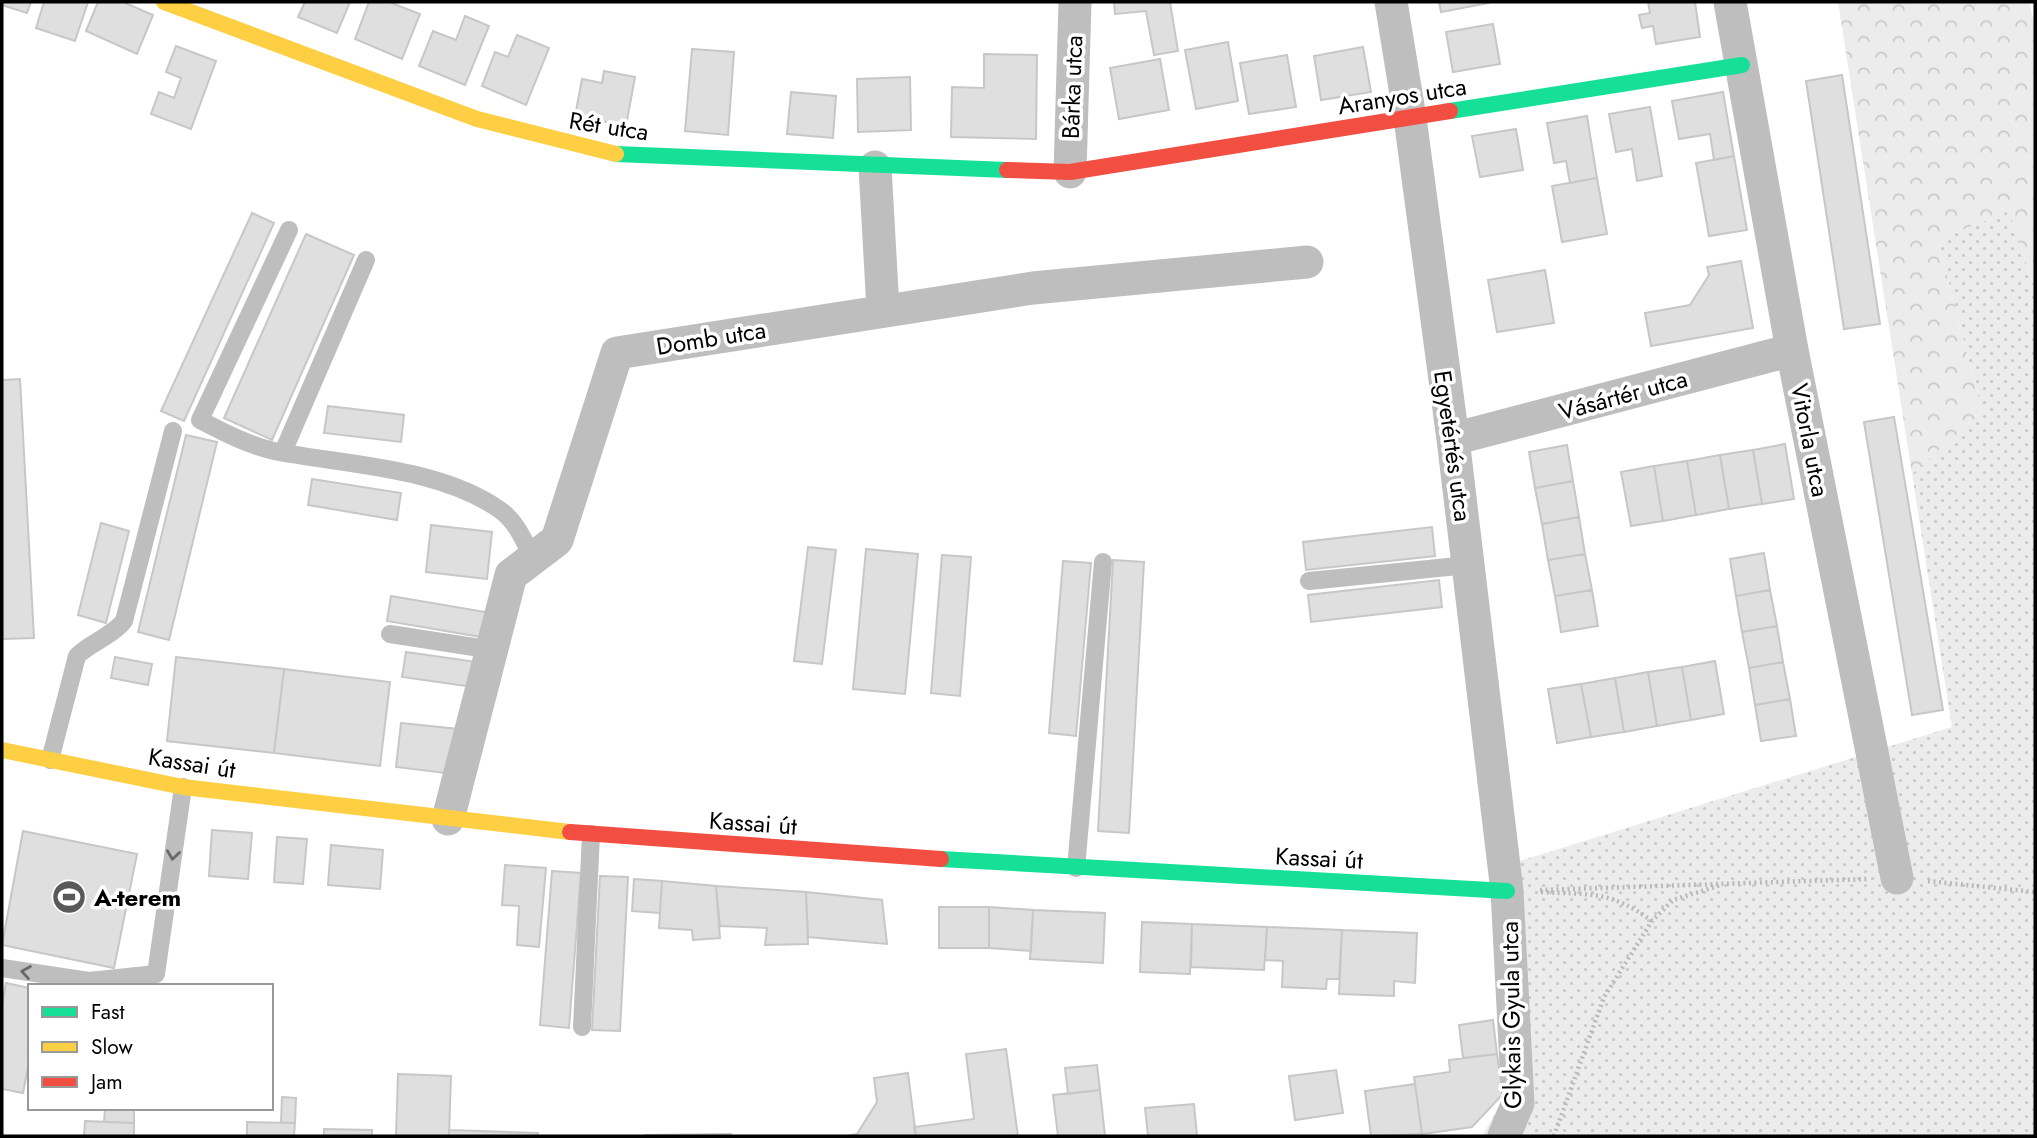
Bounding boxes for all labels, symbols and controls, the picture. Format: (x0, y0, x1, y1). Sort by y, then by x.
street label: Bárka utca (1053, 34, 1091, 140)
street label: Aranyos utca (1335, 69, 1469, 123)
street label: Rét utca (567, 102, 651, 150)
street label: Domb utca (654, 312, 768, 364)
street label: Vásártér utca (1555, 361, 1691, 429)
street label: Egyetértés utca (1425, 368, 1481, 524)
street label: Vitorla utca (1782, 380, 1838, 500)
street label: Kassai út (146, 739, 238, 787)
street label: Kassai út (708, 802, 798, 844)
street label: Kassai út (1274, 838, 1364, 878)
one-way arrow (166, 849, 181, 861)
sports icon: A-terem (50, 878, 88, 916)
place label: A-terem (93, 880, 181, 915)
street label: Glykais Gyula utca (1492, 921, 1530, 1109)
one-way arrow (20, 964, 32, 979)
legend (28, 984, 273, 1110)
text: Fast (91, 997, 124, 1027)
text: Slow (91, 1032, 133, 1062)
text: Jam (88, 1067, 123, 1097)

